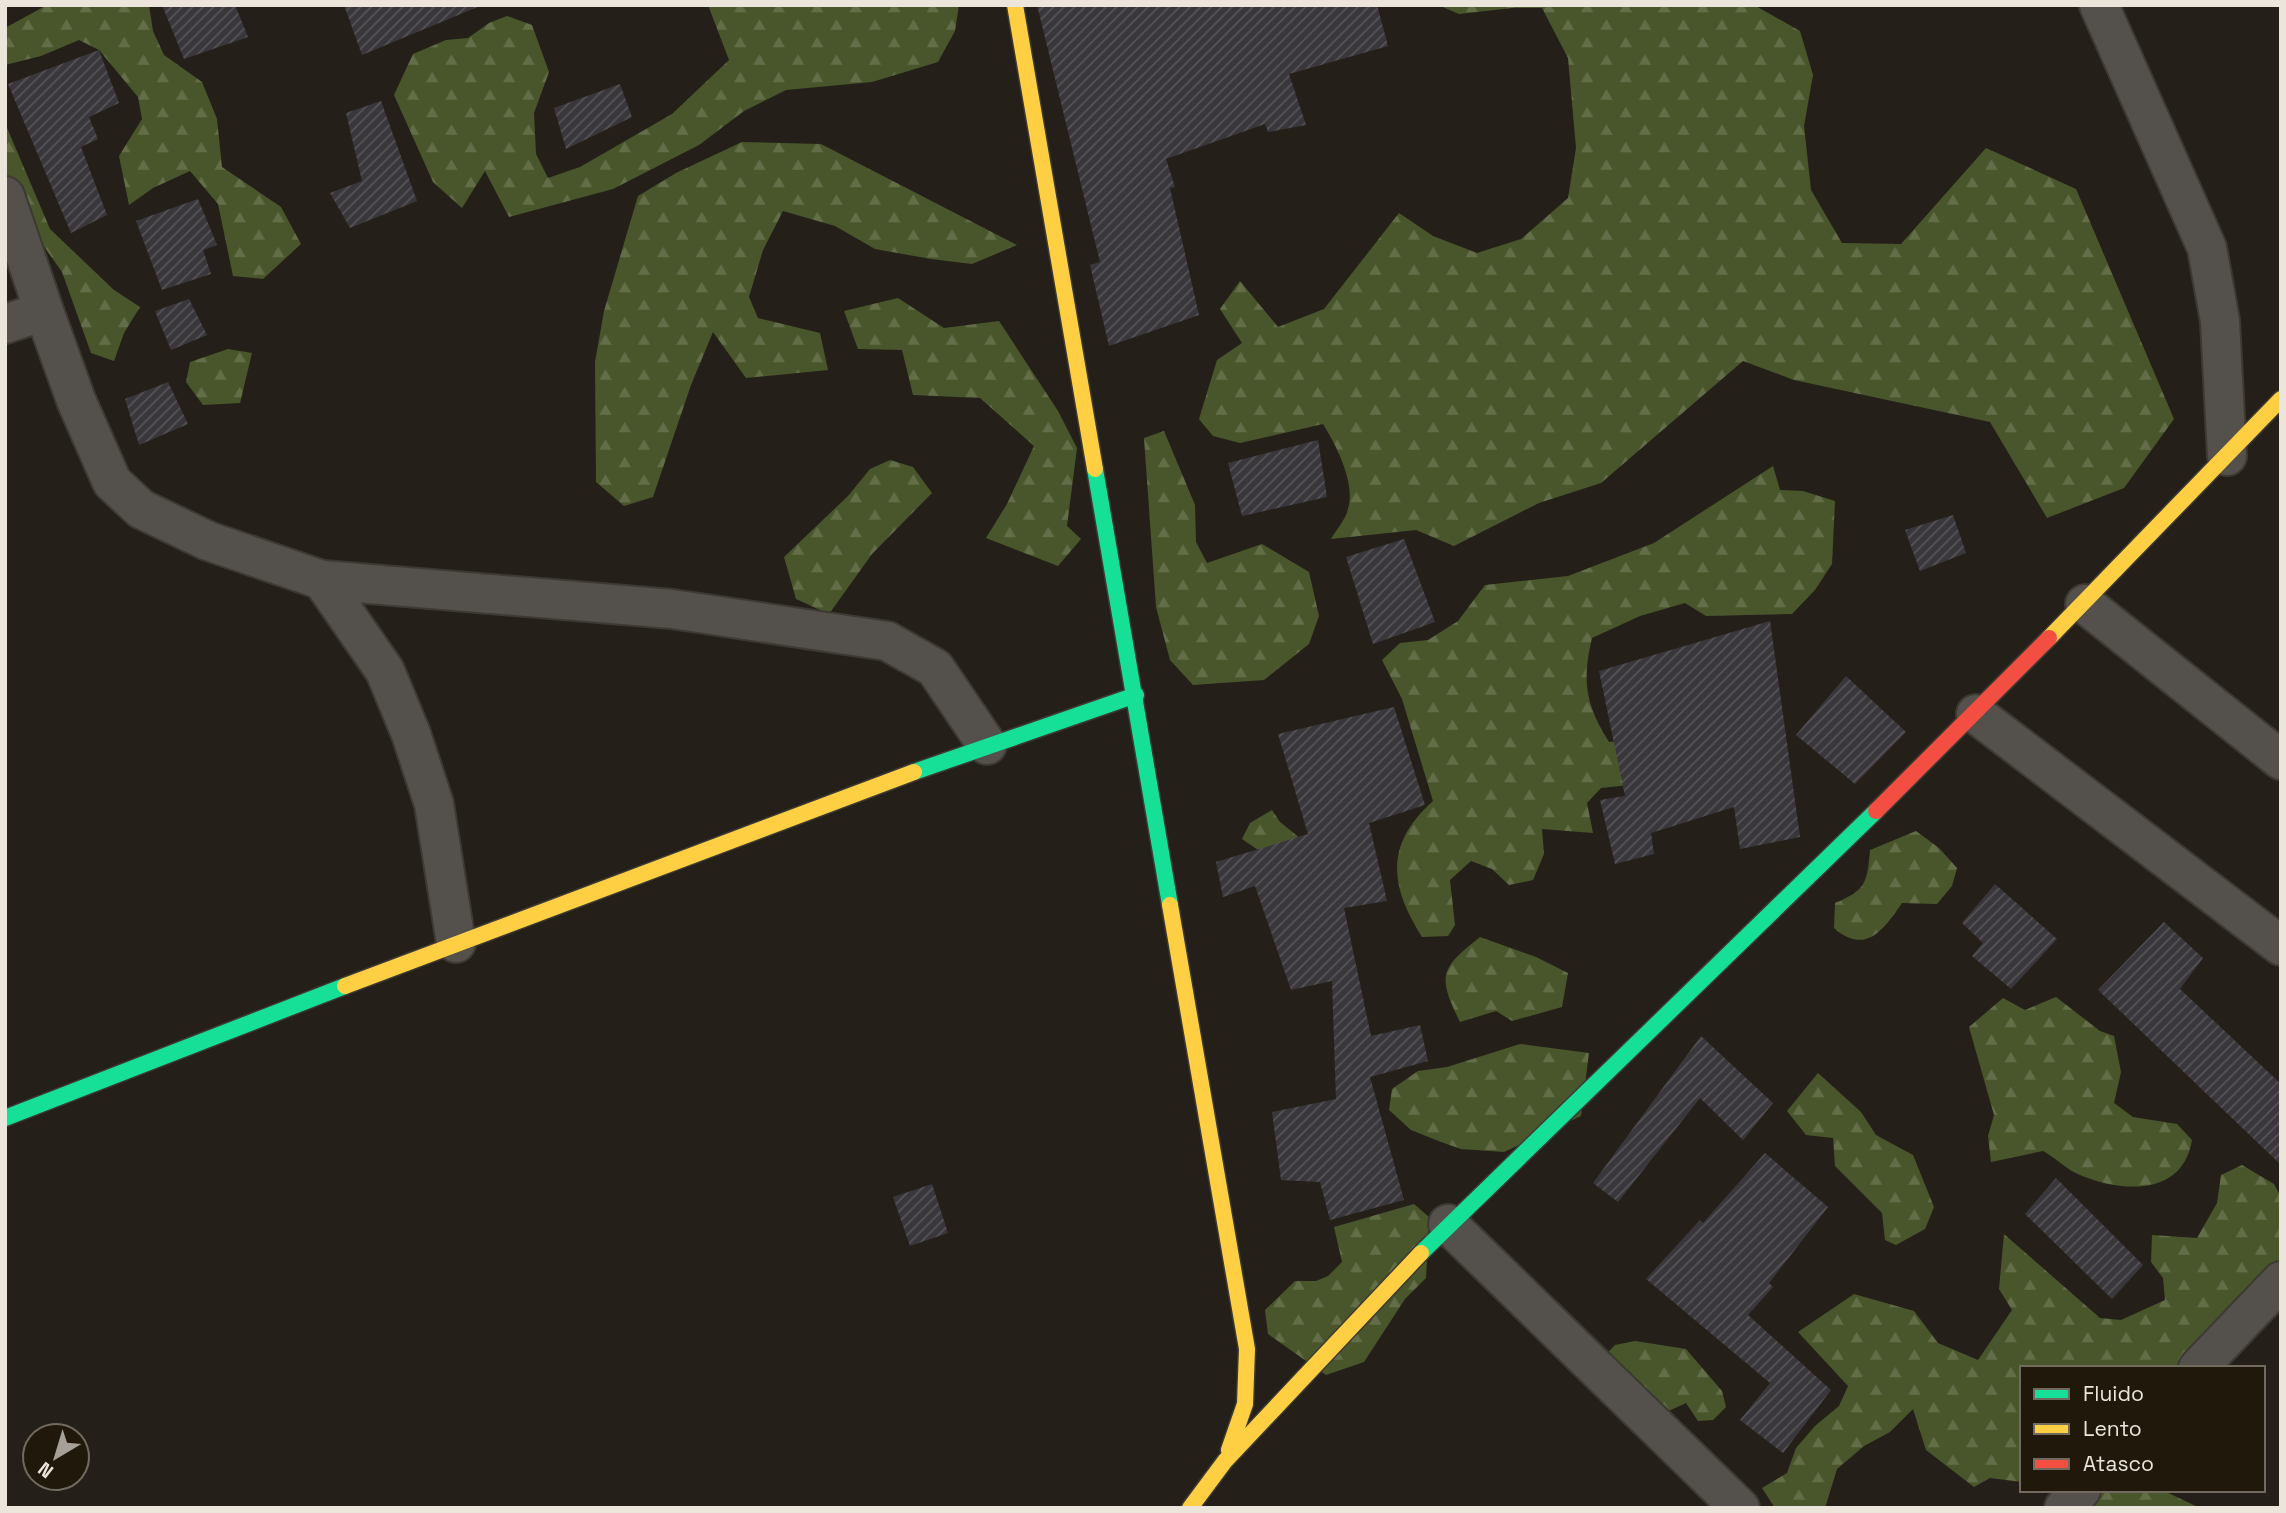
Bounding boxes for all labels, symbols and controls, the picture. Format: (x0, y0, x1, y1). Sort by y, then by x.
legend (2020, 1366, 2265, 1492)
text: Fluido (2083, 1380, 2144, 1407)
text: Lento (2083, 1415, 2142, 1442)
north arrow (21, 1422, 91, 1492)
text: Atasco (2083, 1450, 2154, 1477)
text: N (33, 1456, 59, 1484)

